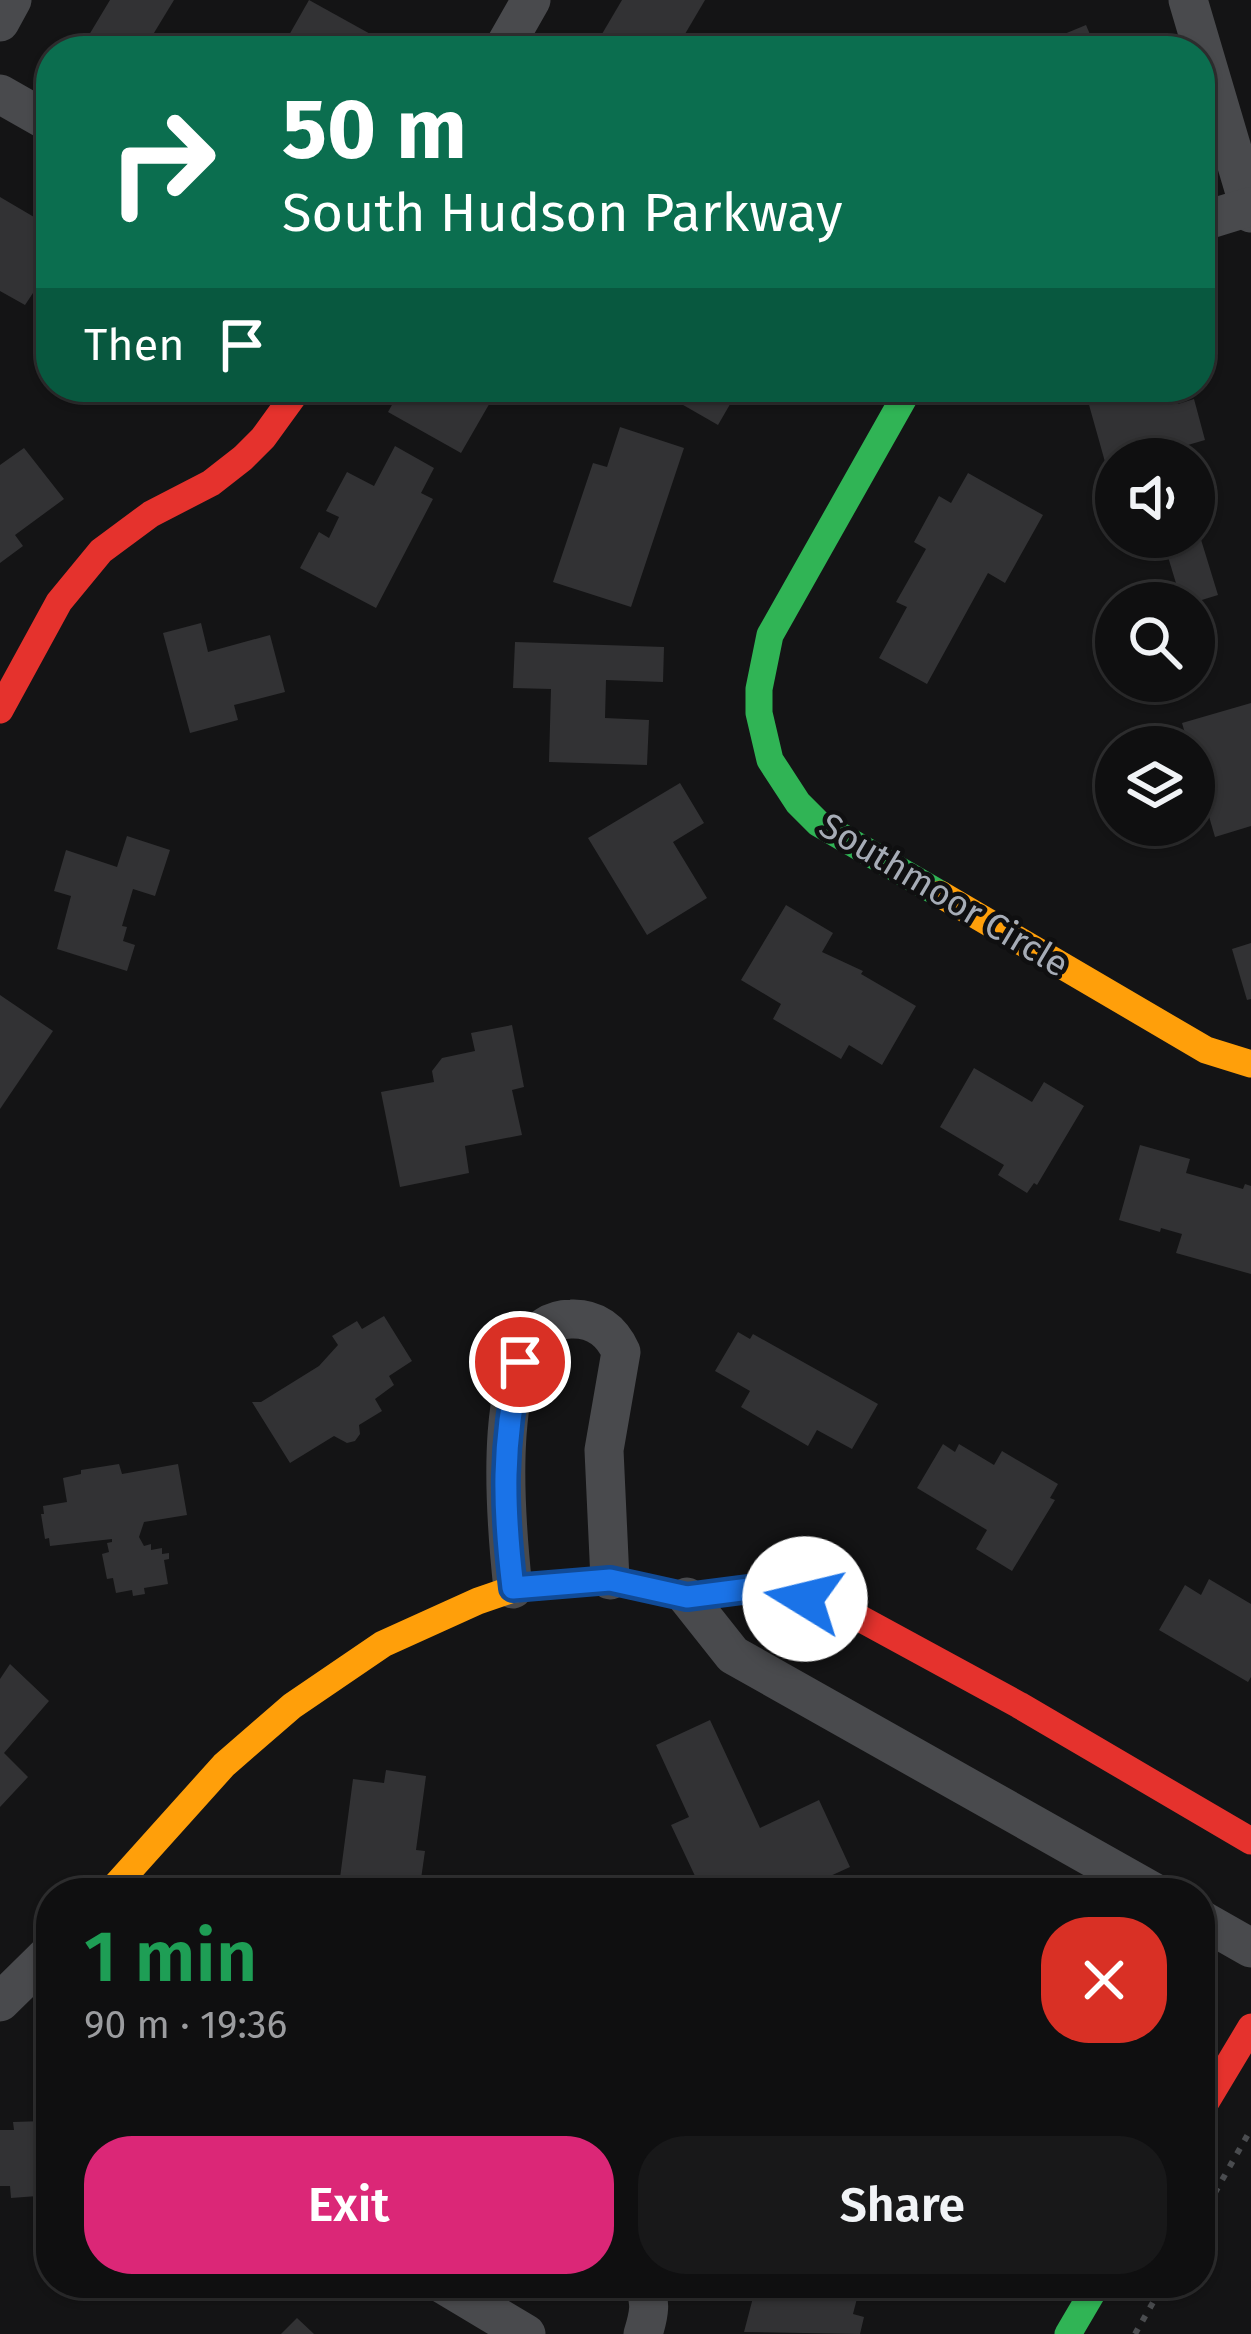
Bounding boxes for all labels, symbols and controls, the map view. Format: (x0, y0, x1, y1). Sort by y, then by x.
text: 50 m (282, 79, 467, 180)
icon: right (84, 84, 240, 240)
text: South Hudson Parkway (282, 181, 842, 245)
icon: arrive (209, 312, 275, 378)
text: Then (84, 318, 185, 372)
map controls (1095, 438, 1215, 846)
button: sound (1095, 438, 1215, 558)
button: search (1095, 582, 1215, 702)
button: layers (1095, 726, 1215, 846)
street label: Southmoor Circle (812, 803, 1076, 987)
pin (469, 1311, 571, 1413)
icon: arrive (487, 1329, 553, 1395)
position arrow (742, 1536, 868, 1662)
text: 1 min (84, 1914, 257, 2000)
button: close (1041, 1917, 1167, 2043)
text: 90 m · 19:36 (84, 2002, 287, 2048)
button: Exit (84, 2136, 614, 2274)
button: Share (638, 2136, 1167, 2274)

